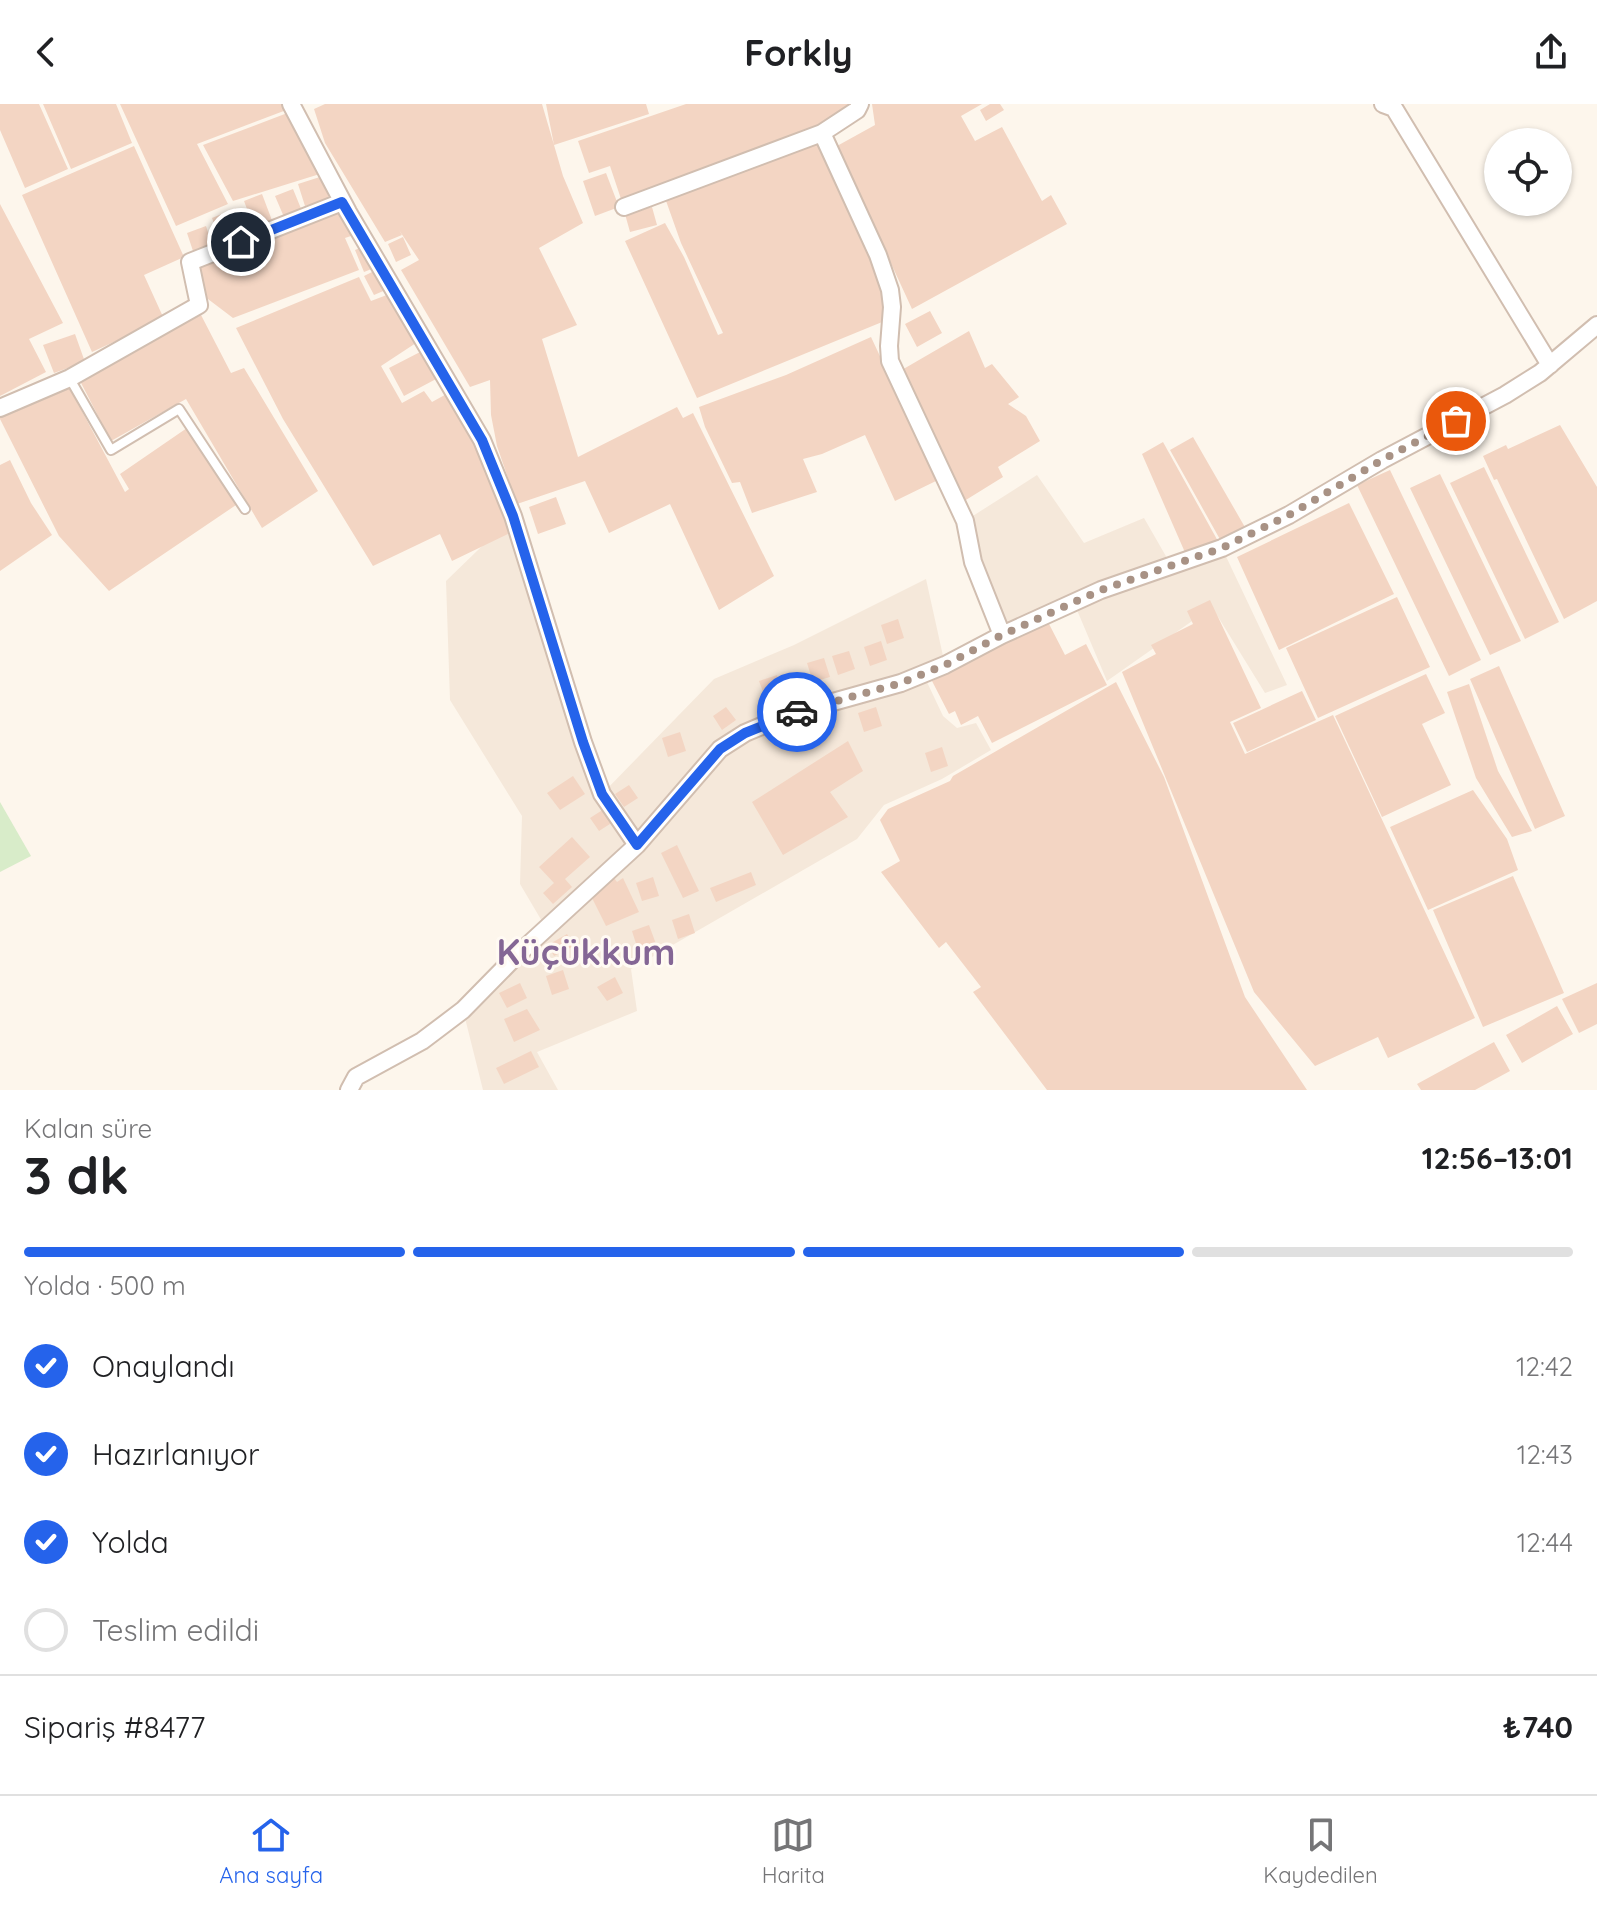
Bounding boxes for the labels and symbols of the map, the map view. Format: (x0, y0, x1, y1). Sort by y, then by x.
pin (207, 208, 275, 276)
pin (1422, 387, 1490, 455)
courier (757, 672, 837, 752)
district label: Küçükkum (496, 929, 676, 974)

